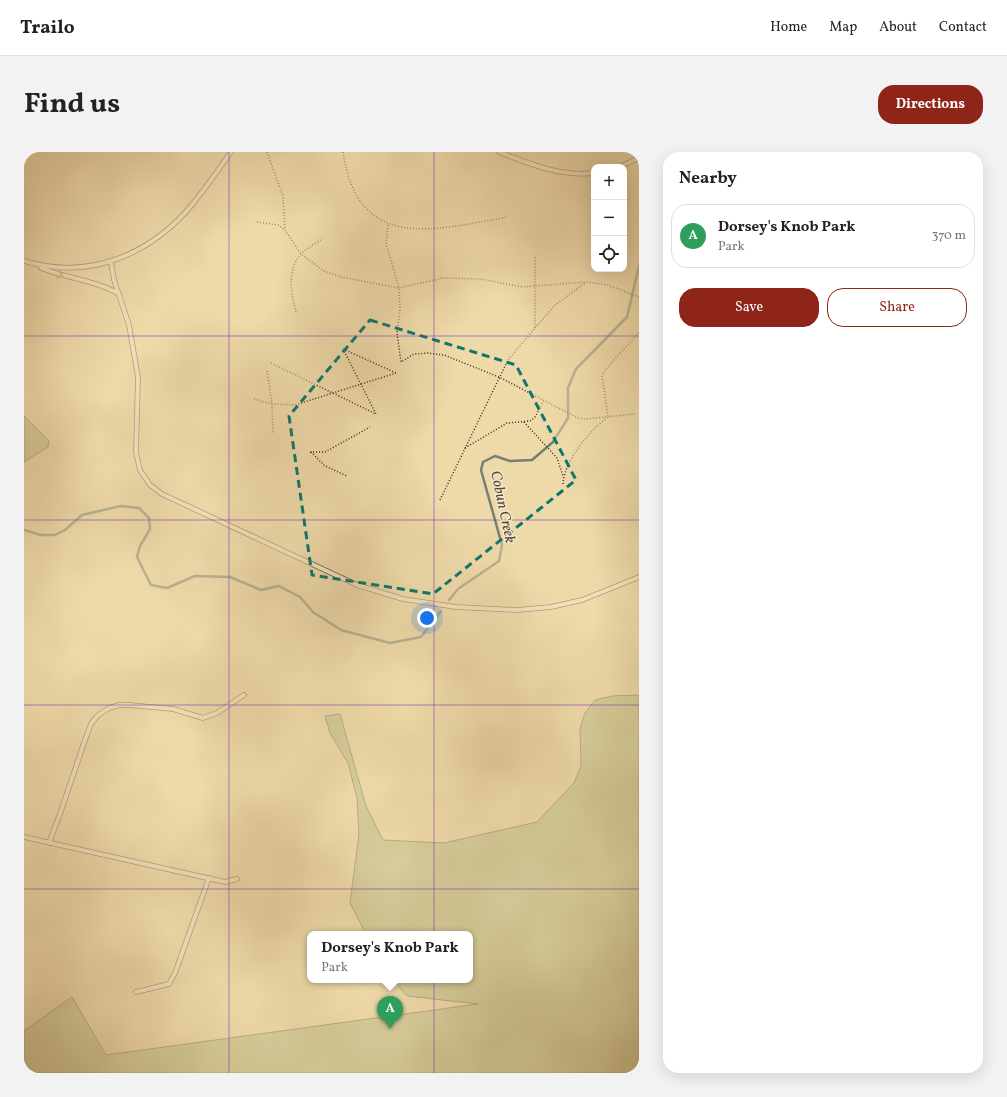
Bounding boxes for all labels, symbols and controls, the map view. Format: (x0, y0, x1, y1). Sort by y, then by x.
text: Trailo (20, 15, 75, 41)
text: Home (770, 18, 807, 37)
text: Map (829, 18, 857, 37)
text: About (879, 18, 917, 37)
text: Contact (939, 18, 987, 37)
text: Find us (24, 85, 120, 124)
button: Directions (878, 85, 983, 124)
map controls (591, 164, 627, 272)
button: + (591, 164, 627, 200)
text: Nearby (679, 167, 737, 190)
button: − (591, 200, 627, 236)
text: Dorsey's Knob Park (718, 217, 855, 238)
text: A (688, 227, 698, 245)
text: 370 m (932, 227, 966, 245)
button: locate (591, 236, 627, 272)
text: Park (718, 238, 745, 256)
one-way arrow (57, 270, 64, 279)
button: Save (679, 288, 819, 327)
button: Share (827, 288, 967, 327)
water label: Cobun Creek (484, 469, 520, 545)
your location (417, 608, 437, 628)
popup (307, 931, 473, 983)
text: Dorsey's Knob Park (321, 938, 459, 959)
text: Park (321, 959, 348, 977)
pin: A (377, 996, 403, 1029)

